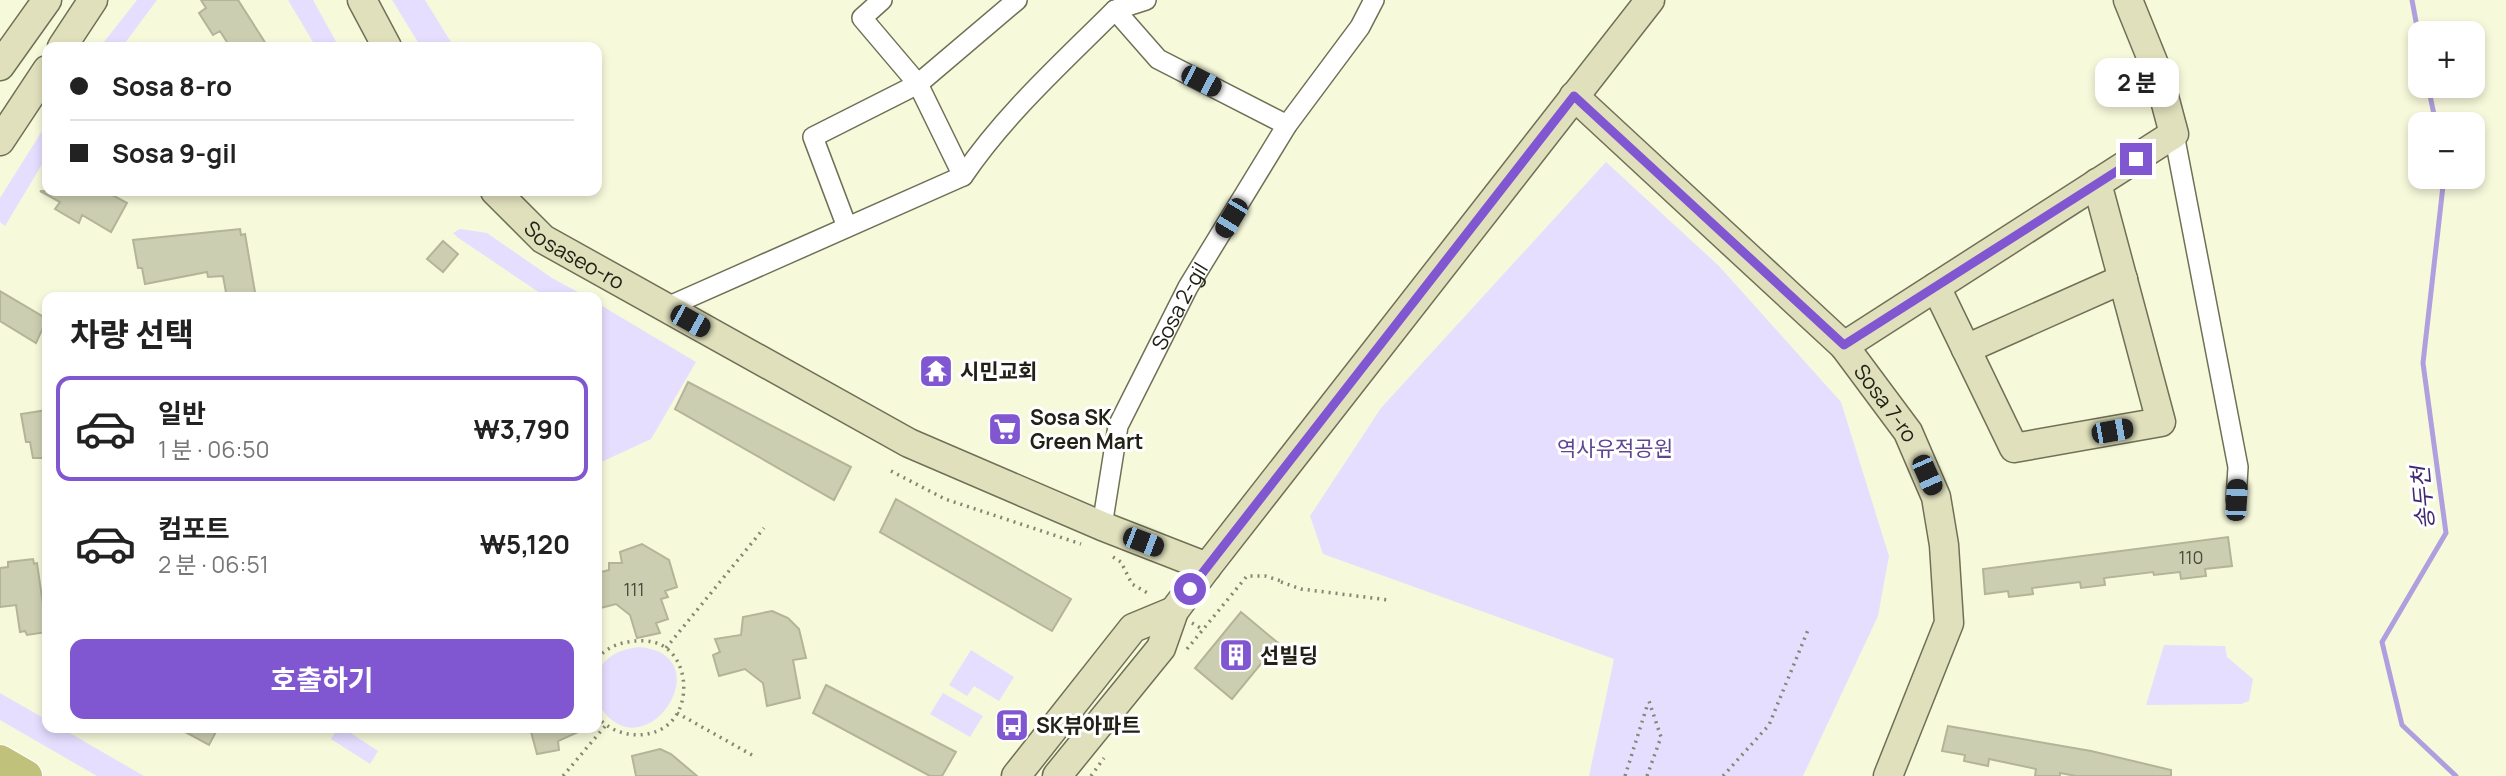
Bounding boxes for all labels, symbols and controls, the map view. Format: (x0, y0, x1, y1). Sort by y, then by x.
map controls (2408, 21, 2485, 189)
button: + (2408, 21, 2485, 98)
callout: 2 분 (2094, 58, 2178, 106)
car (1178, 62, 1225, 100)
text: 2 분 (2117, 66, 2157, 98)
text: Sosa 8-ro (112, 68, 232, 104)
button: − (2408, 112, 2485, 189)
text: Sosa 9-gil (112, 135, 237, 171)
route end (2120, 143, 2152, 175)
car (1212, 195, 1251, 241)
street label: Sosaseo-ro (518, 214, 630, 296)
street label: Sosa 2-gil (1145, 257, 1214, 355)
car (667, 302, 714, 340)
text: 차량 선택 (70, 312, 194, 356)
temple icon: 시민교회 (917, 352, 955, 390)
place label: 시민교회 (960, 357, 1037, 385)
street label: Sosa 7-ro (1848, 358, 1925, 446)
text: 일반 (158, 395, 206, 431)
icon: car (74, 397, 137, 460)
place label: Sosa SK Green Mart (1030, 403, 1143, 455)
supermarket icon: Sosa SK Green Mart (986, 410, 1024, 448)
text: ₩3,790 (474, 411, 570, 447)
car (2090, 417, 2135, 445)
text: 1 분 · 06:50 (158, 433, 270, 465)
park label: 역사유적공원 (1557, 434, 1673, 462)
car (1909, 452, 1946, 498)
water label: 송두천 (2403, 462, 2441, 531)
car (2225, 478, 2248, 522)
text: 컴포트 (158, 510, 230, 546)
icon: car (74, 512, 137, 575)
car (1120, 525, 1167, 559)
text: ₩5,120 (480, 526, 570, 562)
house number: 110 (2178, 545, 2204, 569)
text: 2 분 · 06:51 (158, 548, 269, 580)
route start (1174, 573, 1206, 605)
house number: 111 (623, 577, 645, 601)
building icon: 선빌딩 (1217, 636, 1255, 674)
button: 호출하기 (70, 639, 574, 719)
place label: 선빌딩 (1260, 641, 1318, 669)
bus stop icon: SK뷰아파트 (993, 706, 1031, 744)
place label: SK뷰아파트 (1036, 711, 1141, 739)

